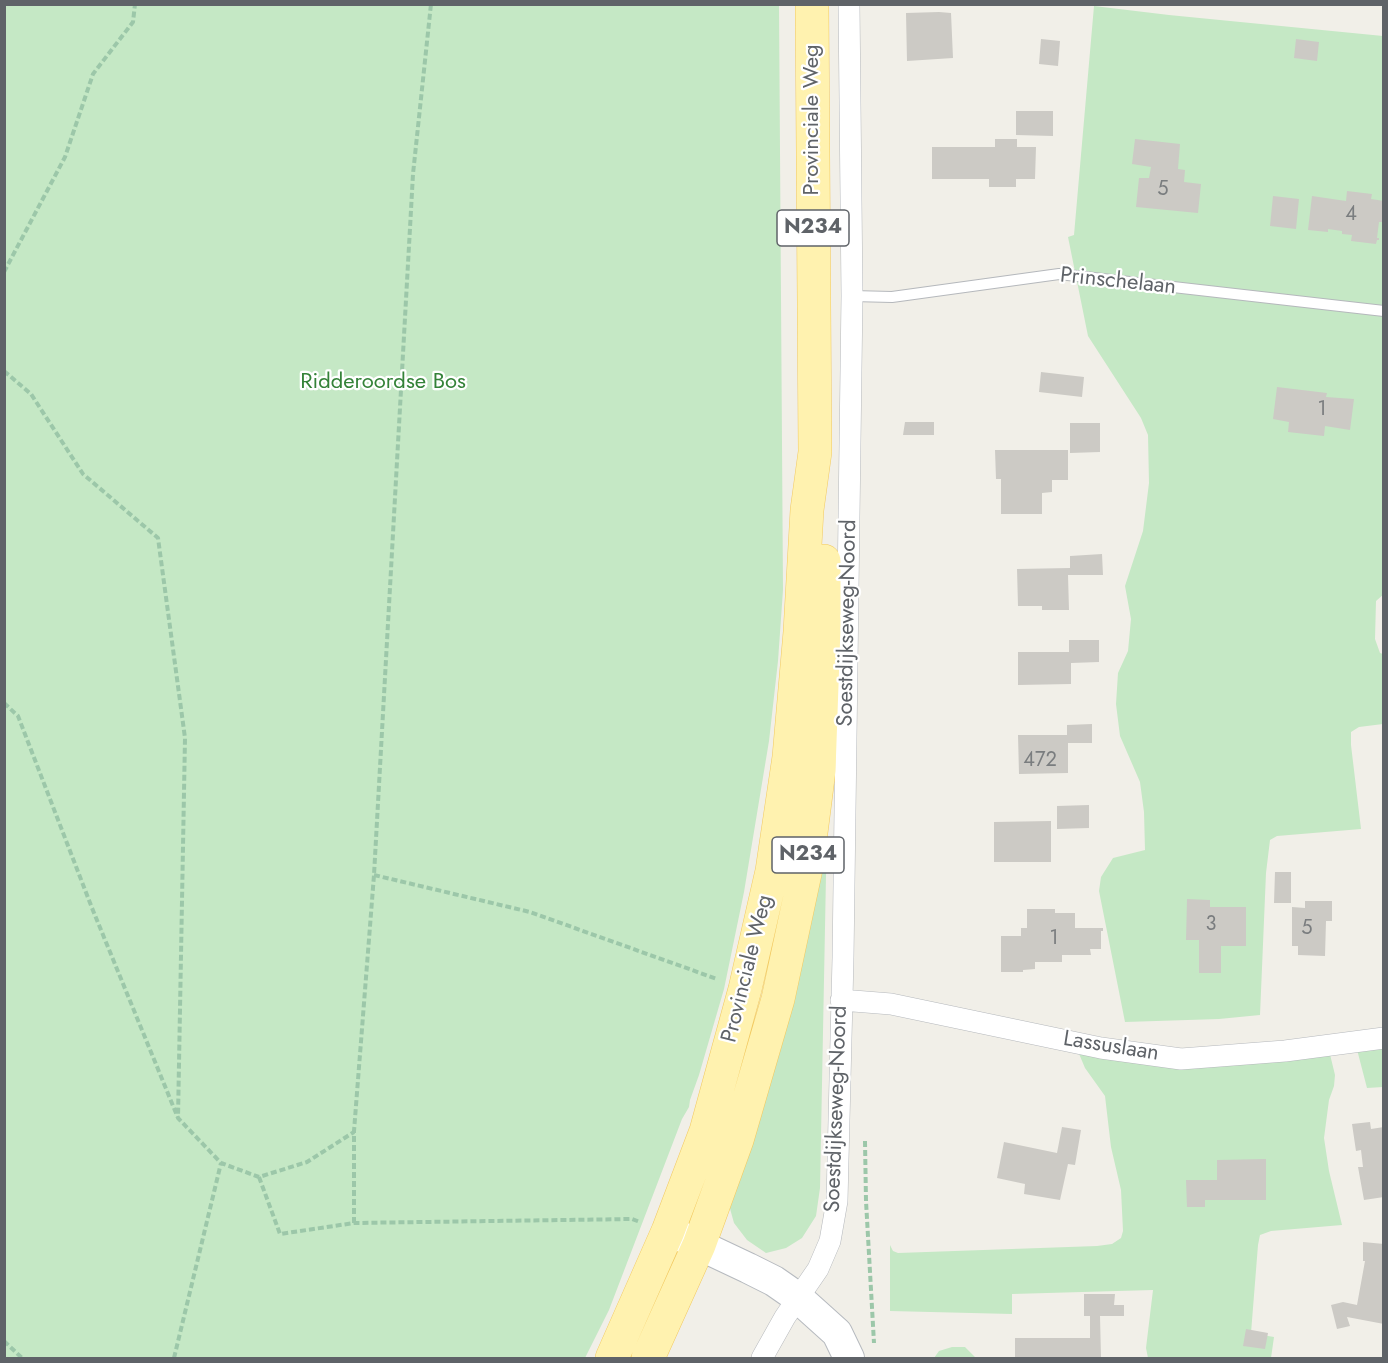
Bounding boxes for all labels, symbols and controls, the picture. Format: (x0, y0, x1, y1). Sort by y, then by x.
street label: Provinciale Weg (800, 44, 826, 196)
house number: 5 (1157, 178, 1169, 202)
house number: 4 (1345, 203, 1357, 227)
road number: N234 (777, 210, 849, 246)
street label: Prinschelaan (1059, 263, 1177, 301)
park label: Ridderoordse Bos (300, 370, 466, 396)
house number: 1 (1318, 398, 1326, 422)
street label: Soestdijkseweg-Noord (833, 519, 863, 727)
house number: 472 (1023, 749, 1057, 773)
road number: N234 (772, 837, 844, 873)
street label: Provinciale Weg (717, 892, 779, 1046)
house number: 3 (1206, 913, 1216, 937)
house number: 5 (1301, 917, 1313, 941)
house number: 1 (1050, 927, 1058, 951)
street label: Soestdijkseweg-Noord (820, 1005, 854, 1213)
street label: Lassuslaan (1061, 1026, 1161, 1068)

